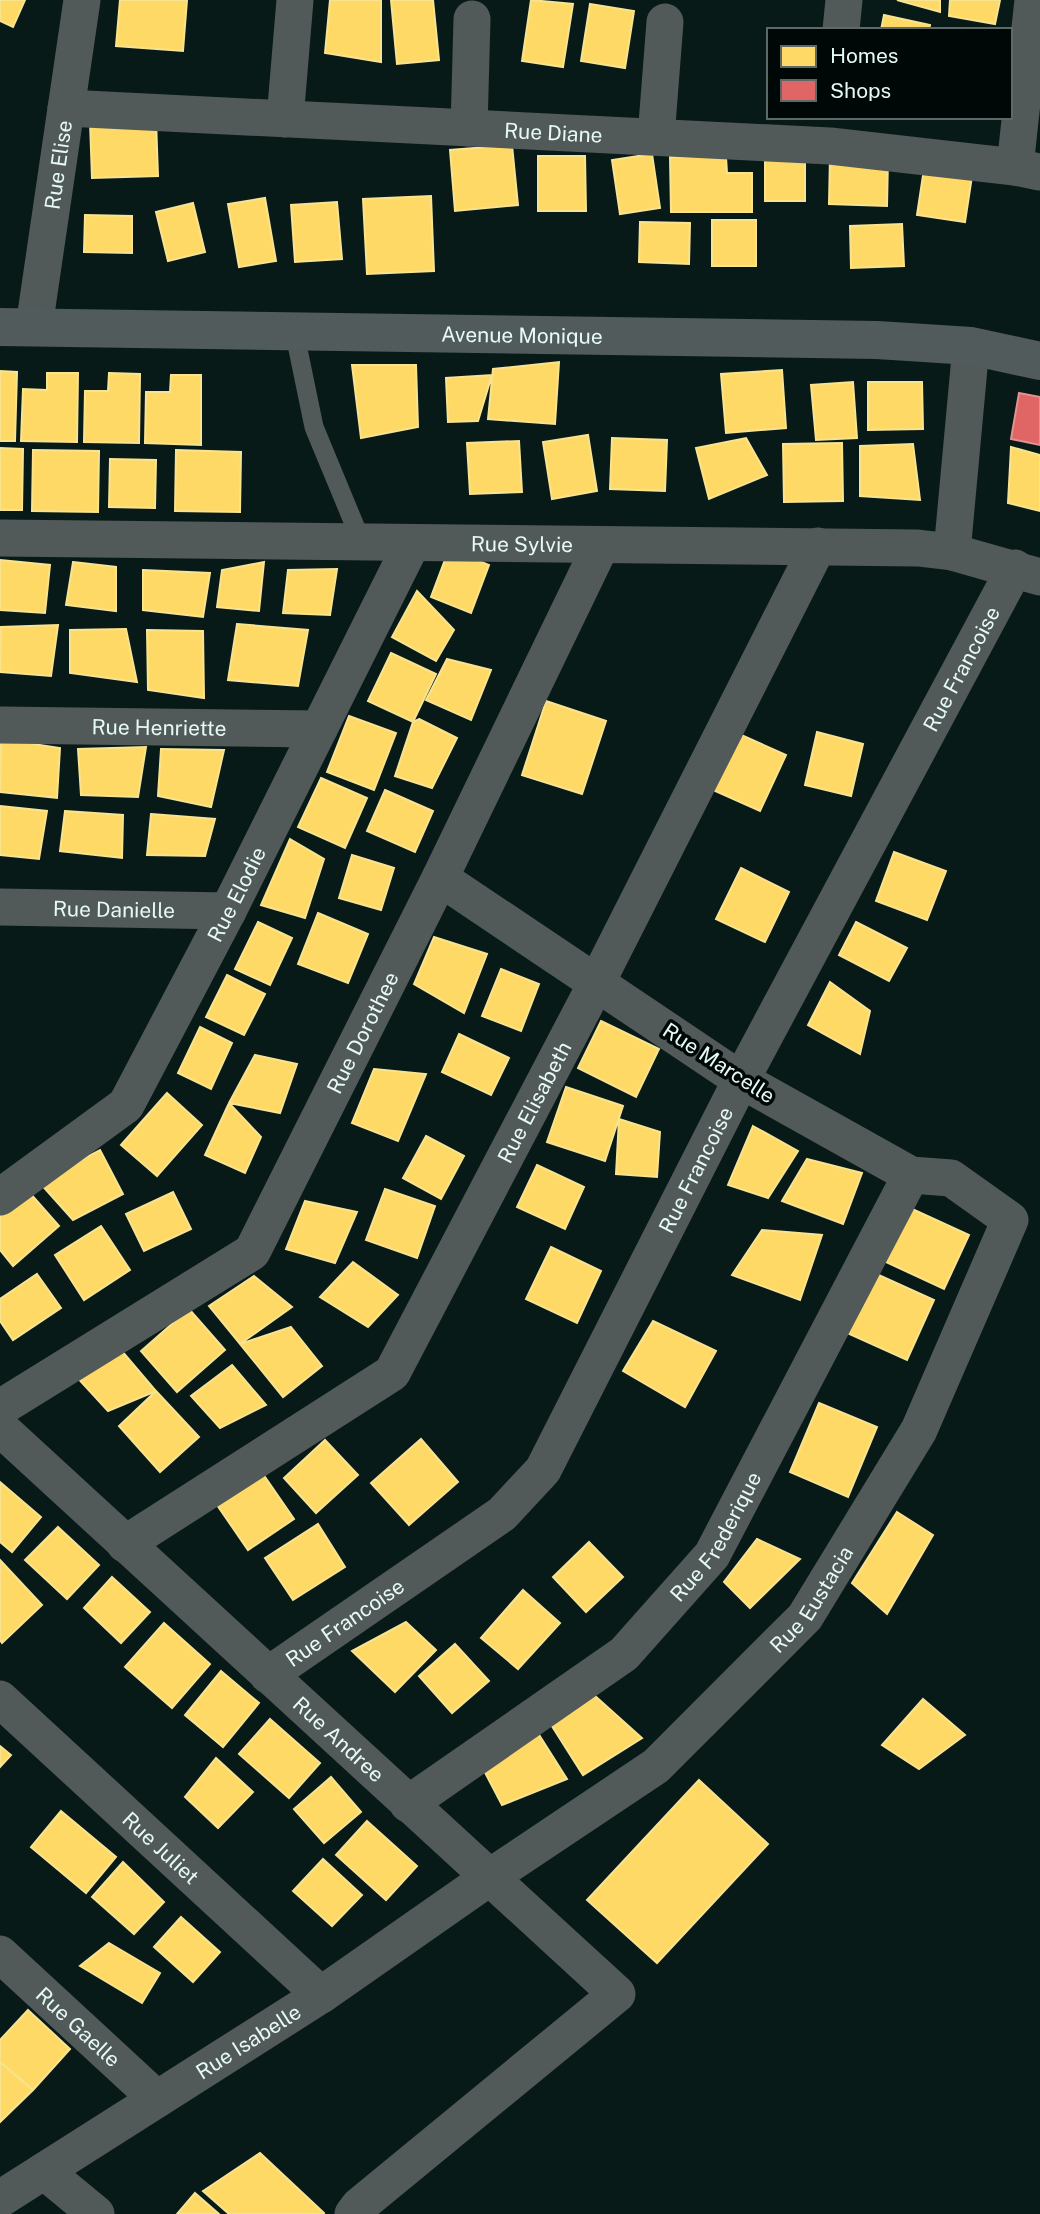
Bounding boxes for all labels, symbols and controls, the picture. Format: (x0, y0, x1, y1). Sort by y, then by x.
legend (767, 28, 1012, 119)
text: Homes (830, 43, 898, 68)
text: Shops (830, 78, 891, 103)
street label: Rue Diane (504, 117, 603, 147)
street label: Rue Elise (39, 118, 77, 211)
street label: Avenue Monique (441, 321, 603, 348)
street label: Rue Sylvie (471, 531, 573, 557)
street label: Rue Francoise (917, 602, 1005, 736)
street label: Rue Henriette (91, 714, 227, 740)
street label: Rue Elodie (202, 842, 271, 946)
street label: Rue Danielle (53, 895, 175, 923)
street label: Rue Dorothee (321, 967, 403, 1098)
street label: Rue Marcelle (658, 1018, 780, 1108)
street label: Rue Elisabeth (492, 1037, 576, 1167)
street label: Rue Francoise (653, 1102, 738, 1237)
street label: Rue Frederique (664, 1467, 766, 1606)
street label: Rue Eustacia (764, 1541, 858, 1658)
street label: Rue Francoise (281, 1573, 409, 1672)
street label: Rue Andree (288, 1691, 390, 1787)
street label: Rue Juliet (118, 1806, 204, 1889)
street label: Rue Gaelle (31, 1981, 126, 2072)
street label: Rue Isabelle (191, 1999, 305, 2084)

